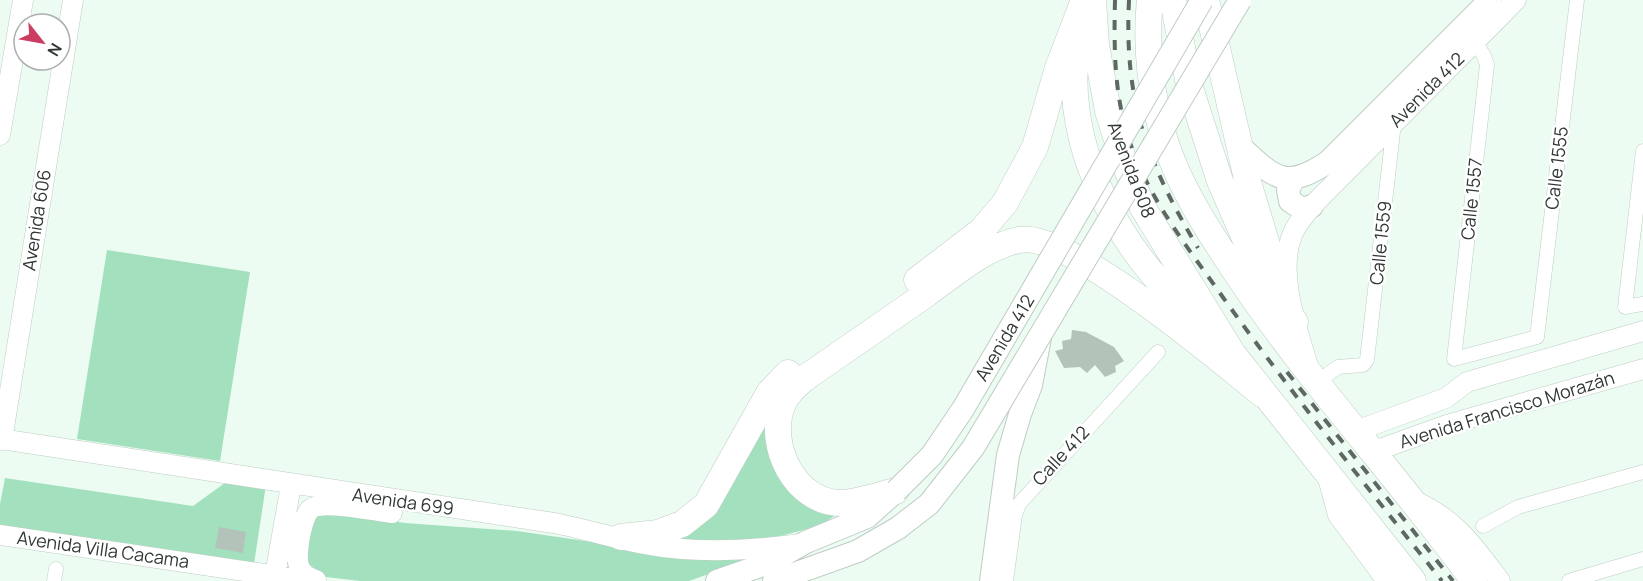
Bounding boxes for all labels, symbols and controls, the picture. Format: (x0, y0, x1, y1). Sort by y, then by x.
north arrow (12, 12, 72, 72)
text: N (42, 39, 67, 60)
street label: Avenida 412 (1384, 47, 1469, 132)
street label: Avenida 608 (1103, 118, 1161, 221)
street label: Calle 1555 (1539, 125, 1573, 211)
street label: Calle 1557 (1455, 157, 1487, 241)
street label: Avenida 606 (16, 167, 56, 272)
street label: Calle 1559 (1364, 200, 1396, 286)
street label: Avenida 412 (969, 290, 1039, 385)
street label: Avenida Francisco Morazán (1396, 365, 1617, 453)
street label: Calle 412 (1026, 420, 1094, 490)
street label: Avenida 699 (351, 482, 455, 520)
street label: Avenida Villa Cacama (15, 525, 191, 573)

